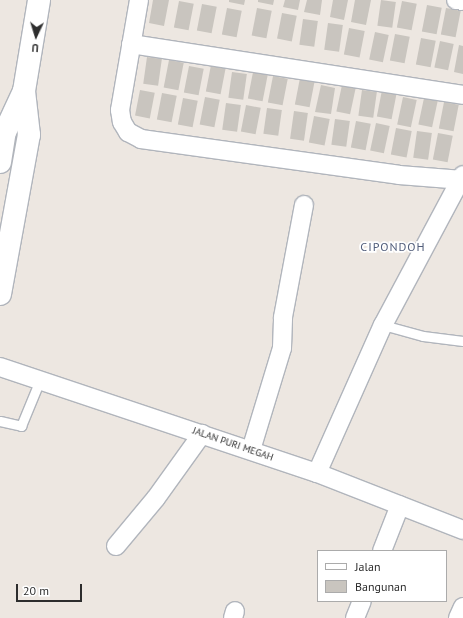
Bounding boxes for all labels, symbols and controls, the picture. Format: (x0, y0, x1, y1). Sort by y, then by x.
north arrow (16, 16, 56, 56)
text: U (31, 41, 39, 55)
district label: CIPONDOH (360, 240, 426, 254)
street label: JALAN PURI MEGAH (191, 425, 275, 463)
legend (317, 550, 447, 602)
text: Jalan (355, 559, 380, 574)
scale bar (18, 576, 84, 602)
text: Bangunan (355, 579, 407, 594)
text: 20 m (23, 583, 49, 598)

